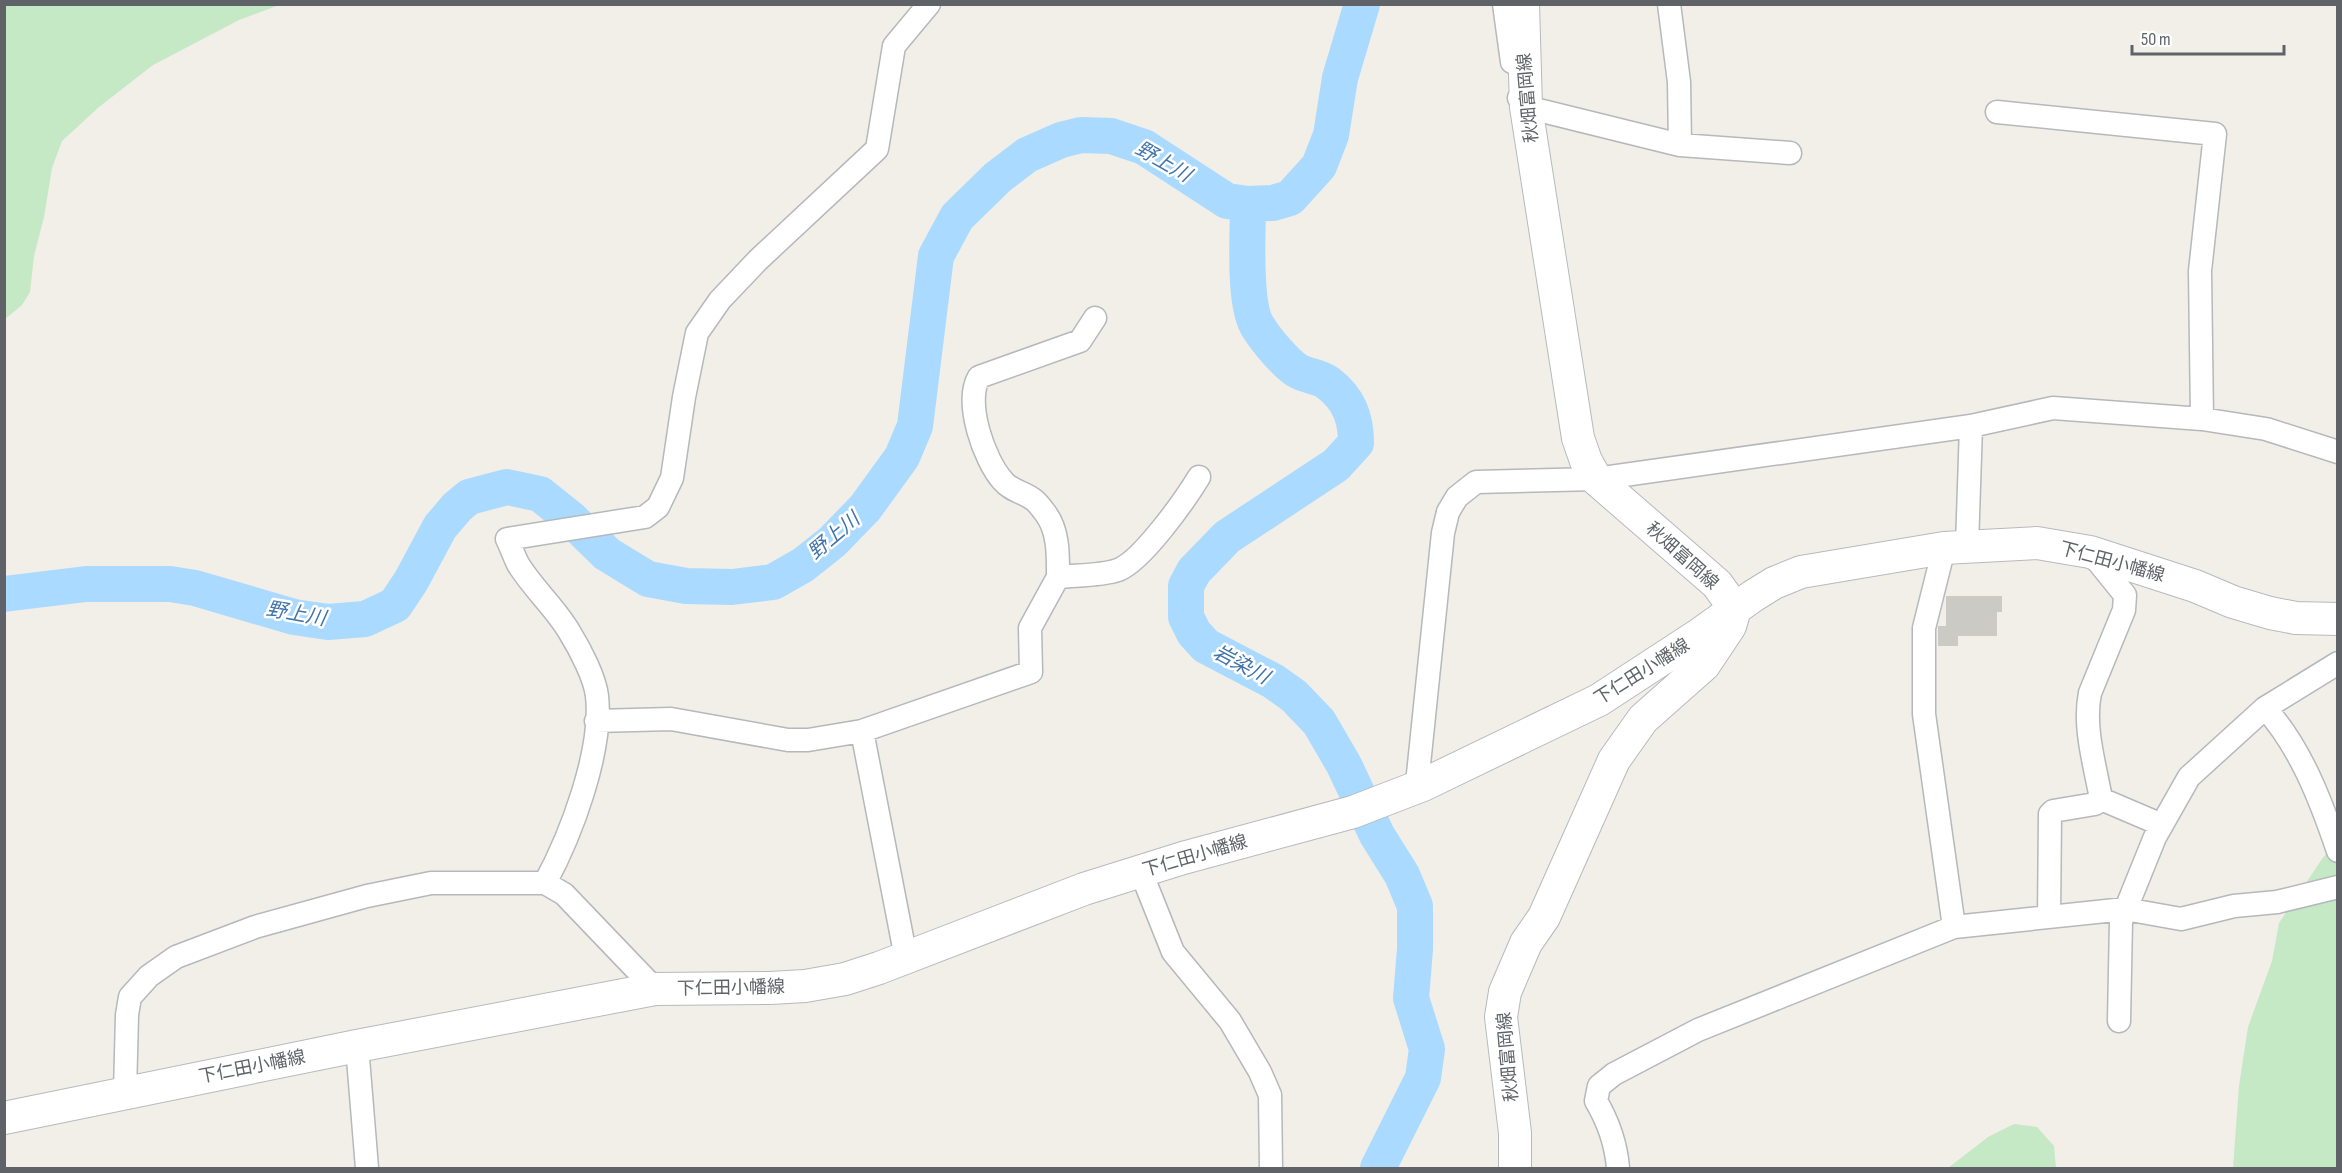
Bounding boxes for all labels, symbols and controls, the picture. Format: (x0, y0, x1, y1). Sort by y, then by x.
scale bar (2132, 18, 2284, 56)
text: 50 m (2141, 29, 2171, 50)
street label: 秋畑富岡線 (1514, 52, 1542, 144)
water label: 野上川 (1131, 137, 1197, 188)
water label: 野上川 (803, 506, 866, 564)
street label: 秋畑富岡線 (1642, 518, 1722, 594)
street label: 下仁田小幡線 (2057, 538, 2167, 586)
water label: 野上川 (264, 597, 330, 631)
street label: 下仁田小幡線 (1591, 634, 1693, 710)
water label: 岩染川 (1209, 640, 1275, 691)
street label: 下仁田小幡線 (1140, 831, 1250, 881)
street label: 下仁田小幡線 (677, 977, 785, 999)
street label: 秋畑富岡線 (1494, 1011, 1522, 1103)
street label: 下仁田小幡線 (197, 1046, 307, 1088)

